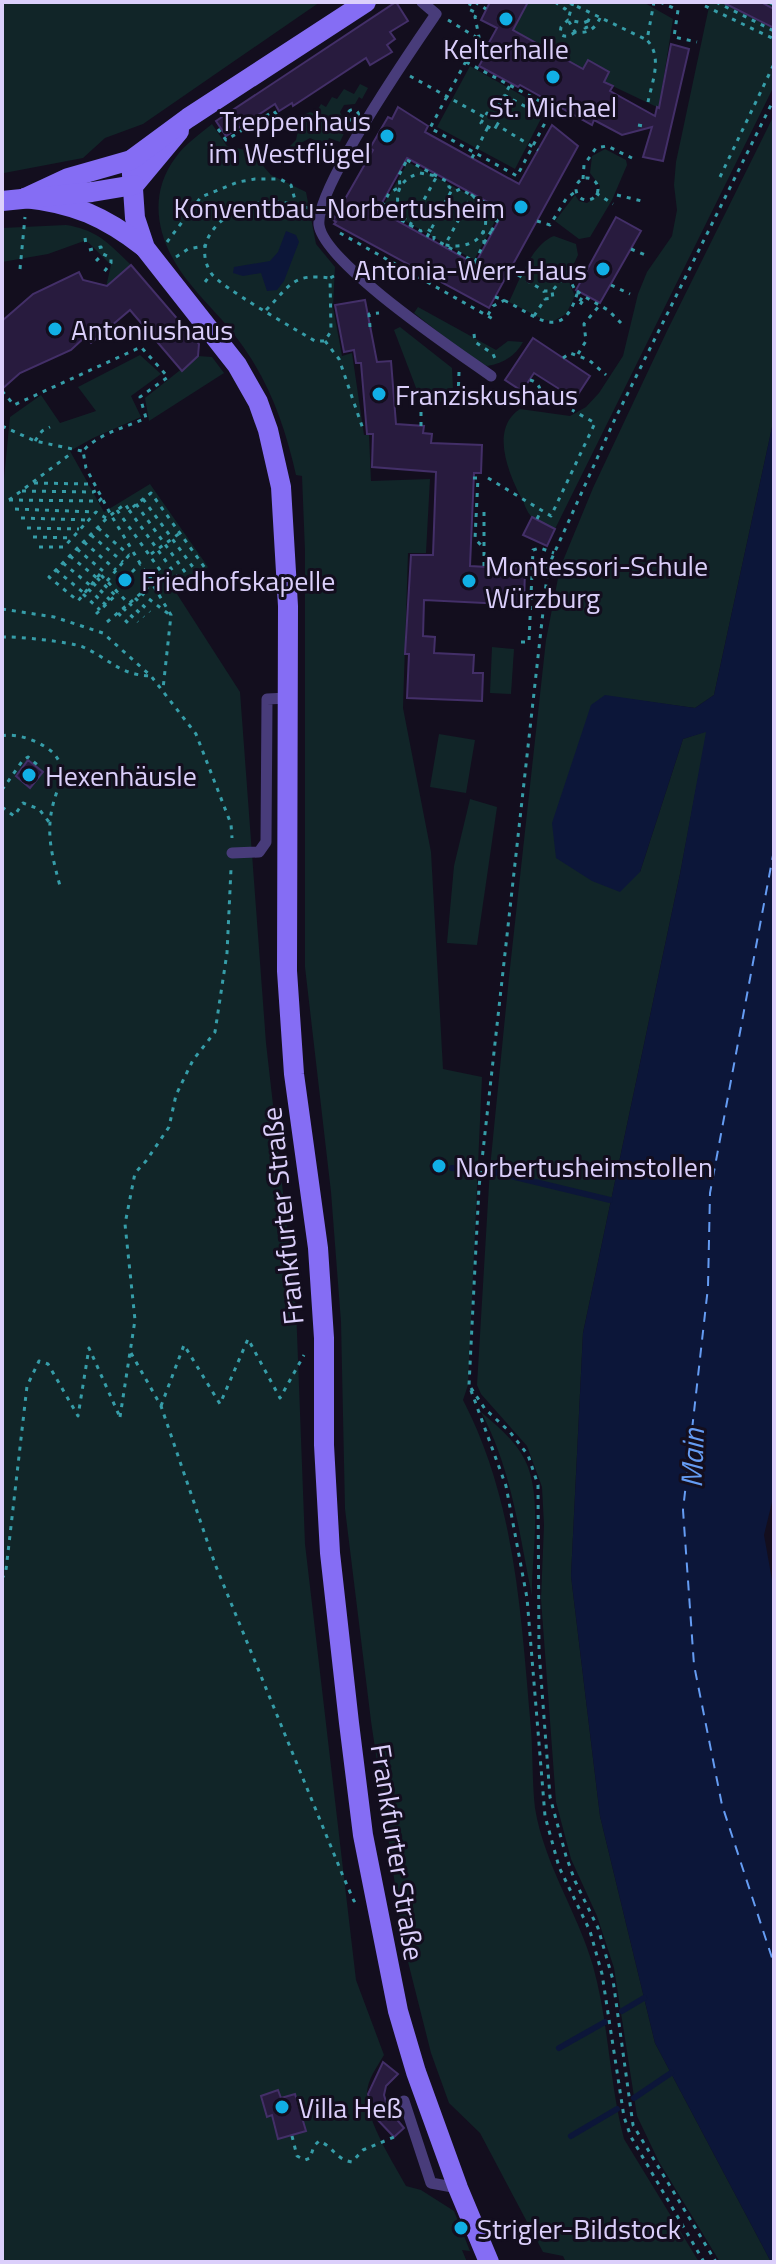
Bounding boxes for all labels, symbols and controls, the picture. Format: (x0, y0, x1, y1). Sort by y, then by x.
marker: Kelterhalle (497, 10, 515, 28)
place label: Kelterhalle (443, 27, 569, 70)
marker: St. Michael (544, 68, 562, 86)
place label: St. Michael (489, 85, 617, 128)
place label: Treppenhaus im Westflügel (208, 99, 371, 174)
marker: Treppenhaus im Westflügel (378, 127, 396, 145)
place label: Konventbau-Norbertusheim (174, 186, 505, 229)
marker: Konventbau-Norbertusheim (512, 198, 530, 216)
place label: Antonia-Werr-Haus (354, 248, 587, 291)
marker: Antonia-Werr-Haus (594, 260, 612, 278)
place label: Antoniushaus (71, 308, 233, 351)
marker: Antoniushaus (46, 320, 64, 338)
place label: Franziskushaus (395, 373, 578, 416)
marker: Franziskushaus (370, 385, 388, 403)
place label: Montessori-Schule Würzburg (485, 544, 708, 619)
place label: Friedhofskapelle (141, 559, 335, 602)
marker: Friedhofskapelle (116, 571, 134, 589)
marker: Montessori-Schule Würzburg (460, 572, 478, 590)
place label: Hexenhäusle (45, 754, 197, 797)
marker: Hexenhäusle (20, 766, 38, 784)
street label: Frankfurter Straße (249, 1105, 315, 1327)
place label: Norbertusheimstollen (455, 1145, 713, 1188)
marker: Norbertusheimstollen (430, 1157, 448, 1175)
water label: Main (668, 1426, 716, 1488)
street label: Frankfurter Straße (360, 1741, 436, 1963)
place label: Villa Heß (298, 2086, 403, 2129)
marker: Villa Heß (273, 2098, 291, 2116)
place label: Strigler-Bildstock (477, 2207, 681, 2250)
marker: Strigler-Bildstock (452, 2219, 470, 2237)

